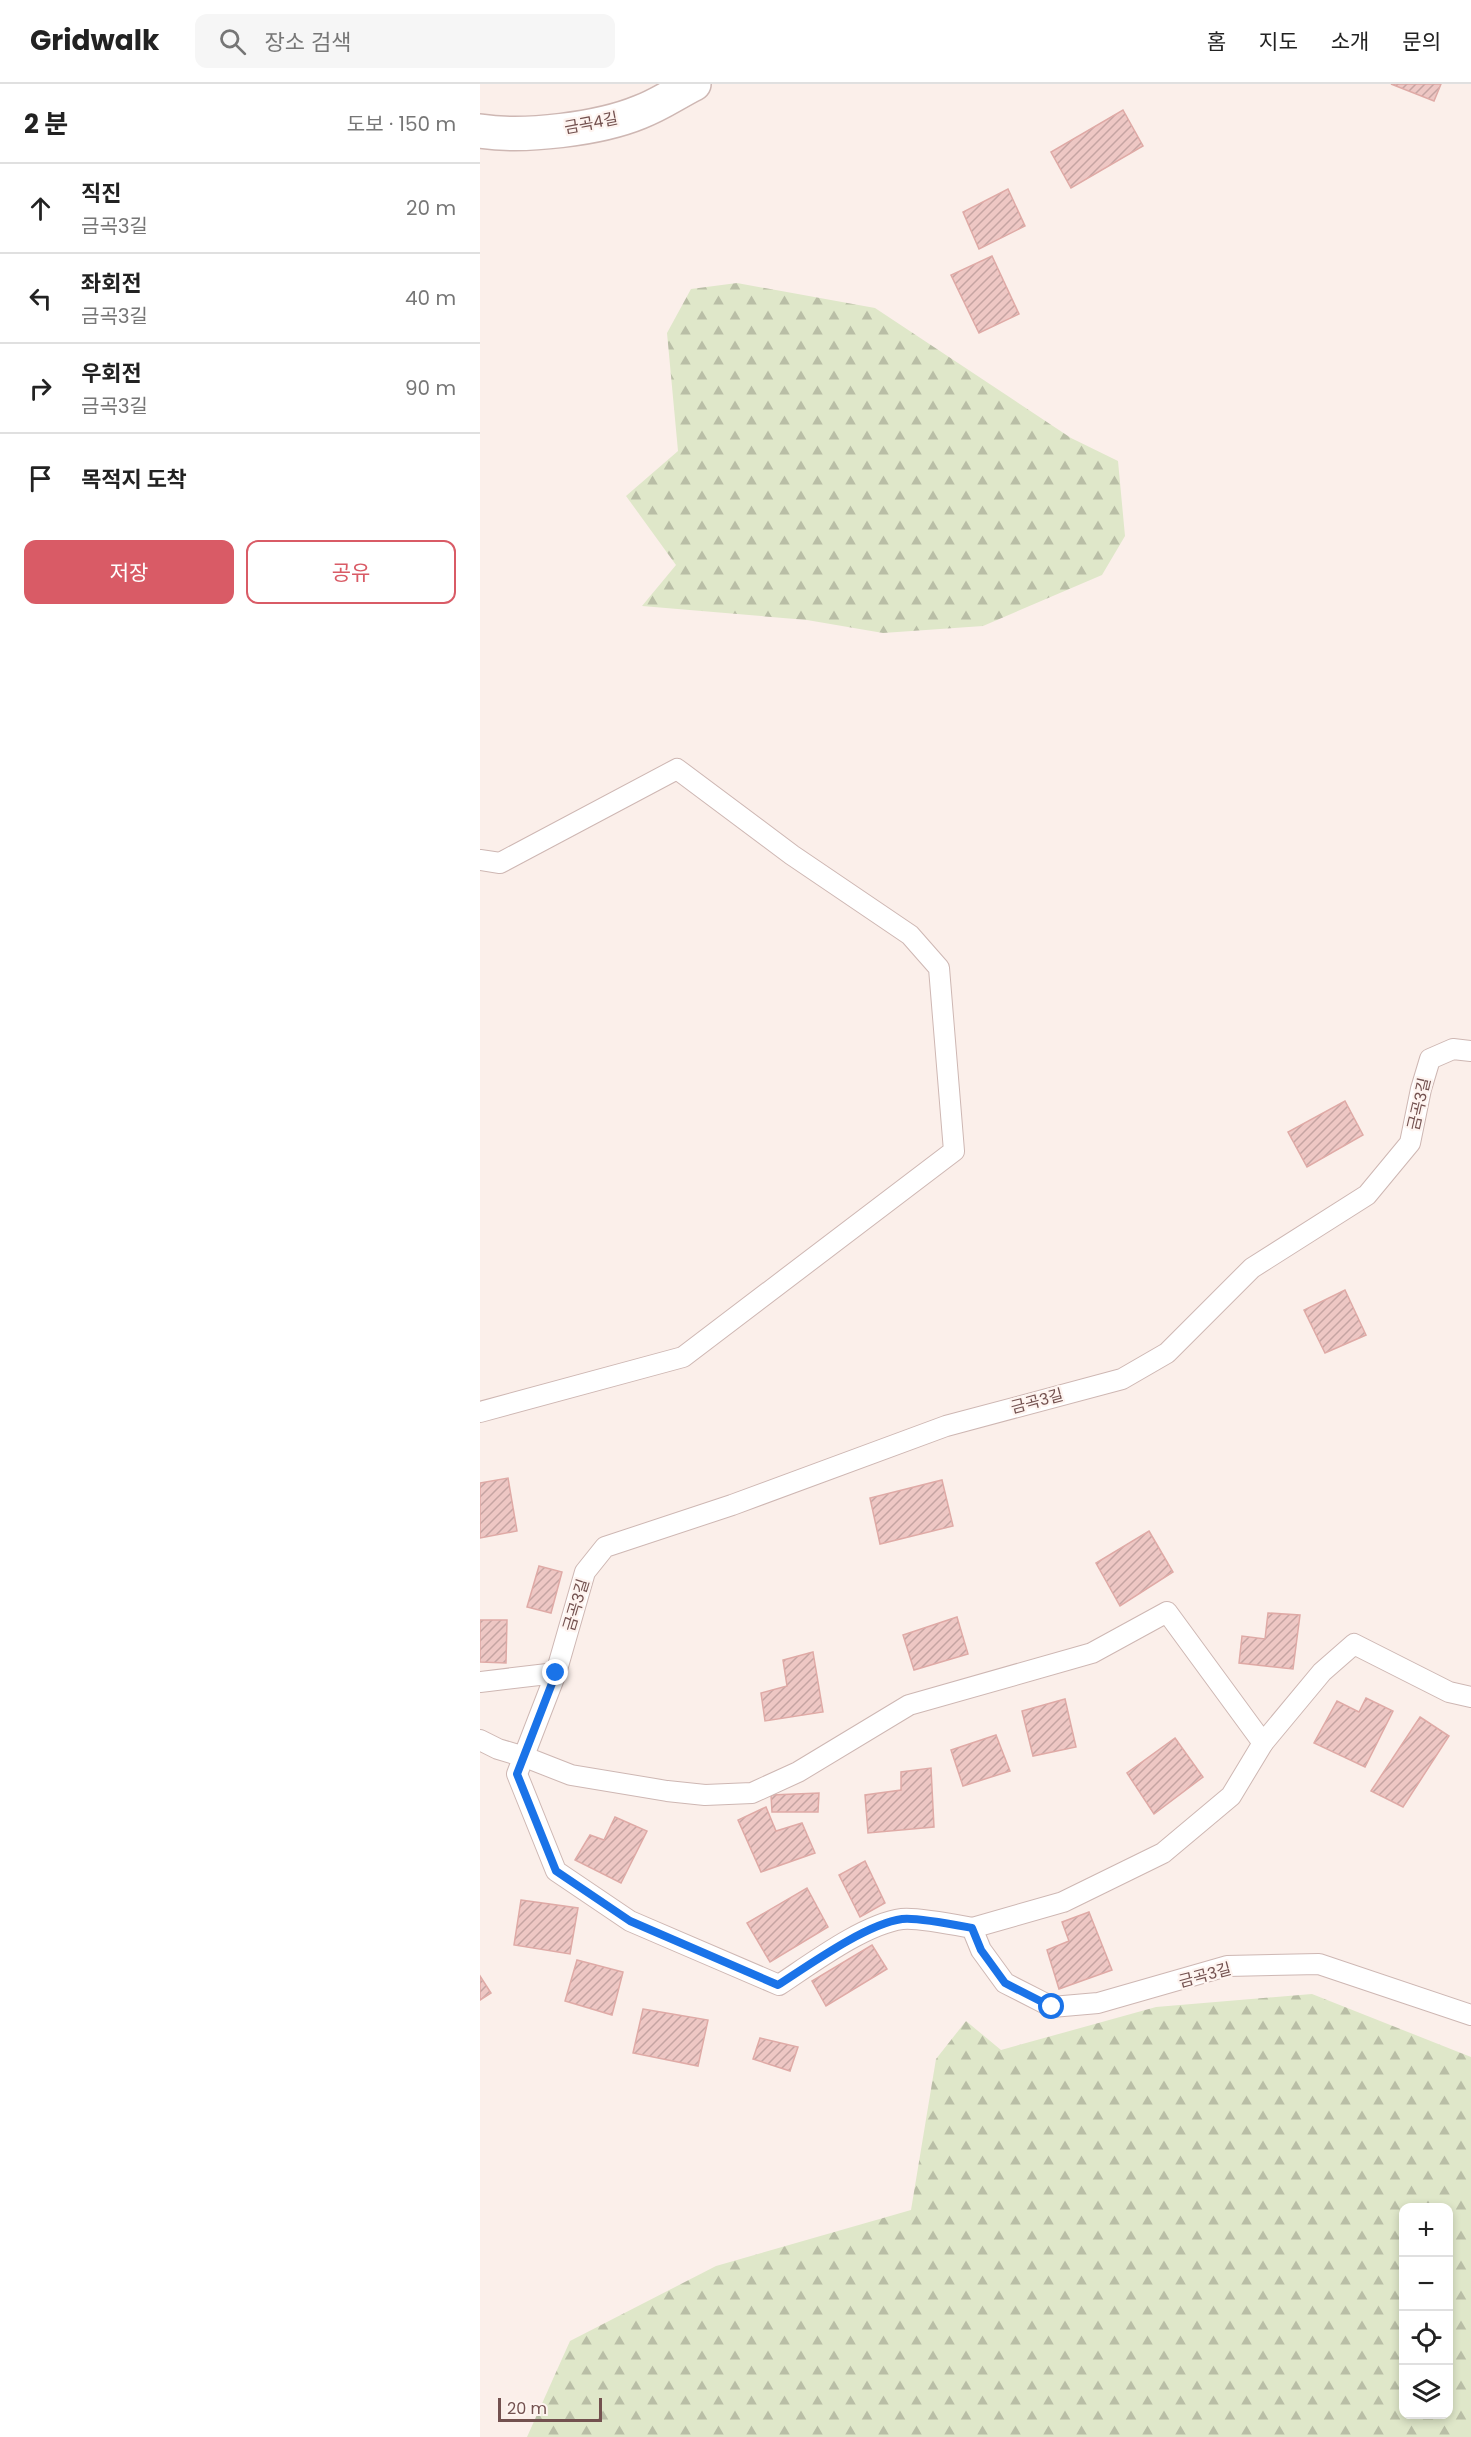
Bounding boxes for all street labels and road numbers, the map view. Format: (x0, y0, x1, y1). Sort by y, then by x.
street label: 금곡4길 (562, 107, 620, 139)
street label: 금곡3길 (1402, 1075, 1436, 1133)
street label: 금곡3길 (1008, 1383, 1066, 1419)
street label: 금곡3길 (557, 1576, 595, 1634)
street label: 금곡3길 (1176, 1957, 1234, 1993)

